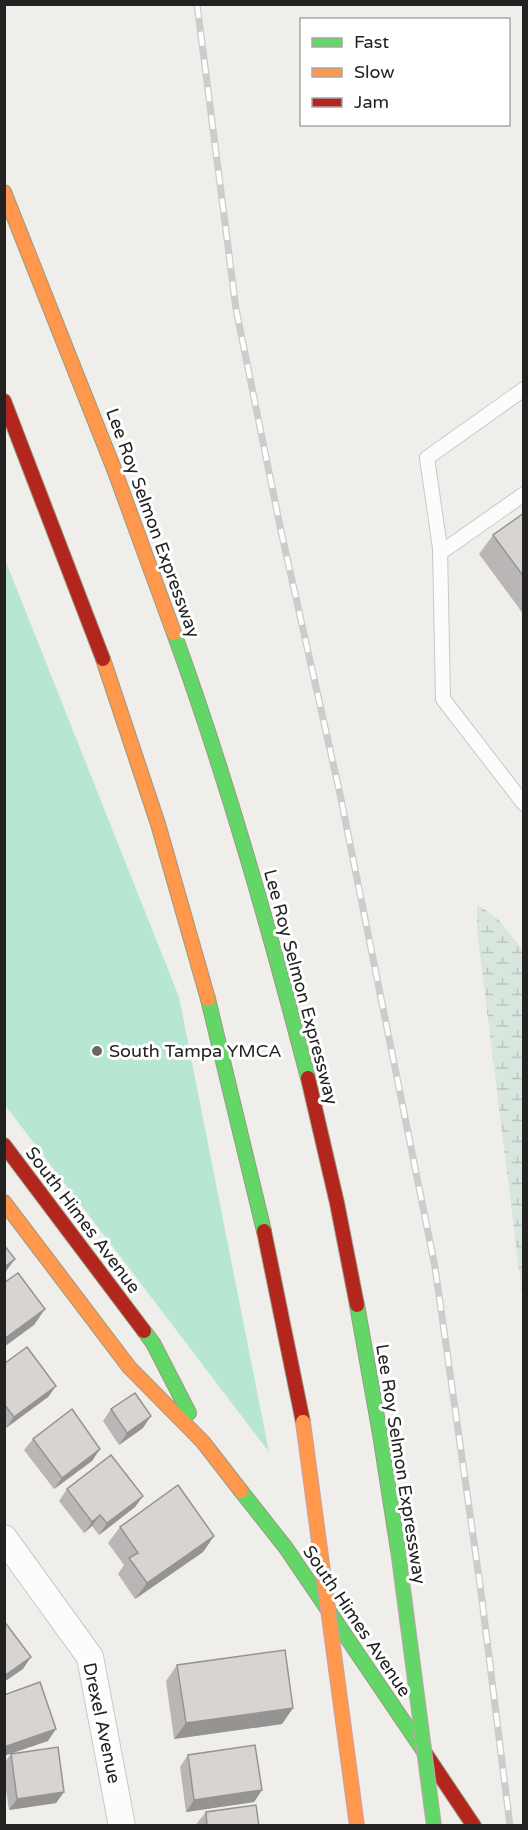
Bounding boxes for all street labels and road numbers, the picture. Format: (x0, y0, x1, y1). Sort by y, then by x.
street label: Lee Roy Selmon Expressway (101, 405, 205, 641)
street label: Lee Roy Selmon Expressway (259, 867, 343, 1107)
street label: South Himes Avenue (21, 1142, 145, 1298)
street label: Lee Roy Selmon Expressway (371, 1342, 431, 1586)
street label: South Himes Avenue (298, 1541, 416, 1701)
street label: Drexel Avenue (78, 1660, 126, 1786)

